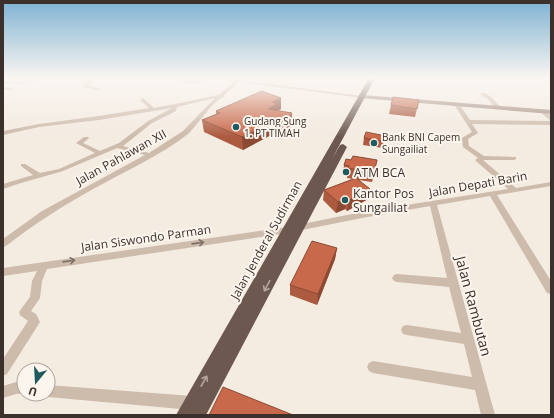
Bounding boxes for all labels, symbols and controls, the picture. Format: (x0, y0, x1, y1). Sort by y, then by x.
place label: Gudang Sung 1. PT TIMAH (244, 114, 307, 140)
marker: Gudang Sung 1. PT TIMAH (231, 122, 241, 132)
street label: Jalan Pahlawan XII (72, 125, 169, 189)
place label: Bank BNI Capem Sungailiat (382, 130, 460, 156)
marker: Bank BNI Capem Sungailiat (369, 138, 379, 148)
place label: ATM BCA (354, 164, 405, 181)
marker: ATM BCA (341, 167, 351, 177)
street label: Jalan Depati Barin (426, 167, 529, 201)
street label: Jalan Jenderal Sudirman (226, 177, 306, 303)
place label: Kantor Pos Sungailiat (353, 185, 414, 216)
marker: Kantor Pos Sungailiat (340, 195, 350, 205)
street label: Jalan Siswondo Parman (79, 220, 212, 256)
one-way arrow (191, 239, 204, 247)
street label: Jalan Rambutan (451, 252, 497, 358)
one-way arrow (62, 257, 75, 265)
one-way arrow (263, 280, 271, 292)
north arrow (16, 362, 56, 402)
one-way arrow (201, 375, 208, 387)
text: U (26, 384, 39, 400)

